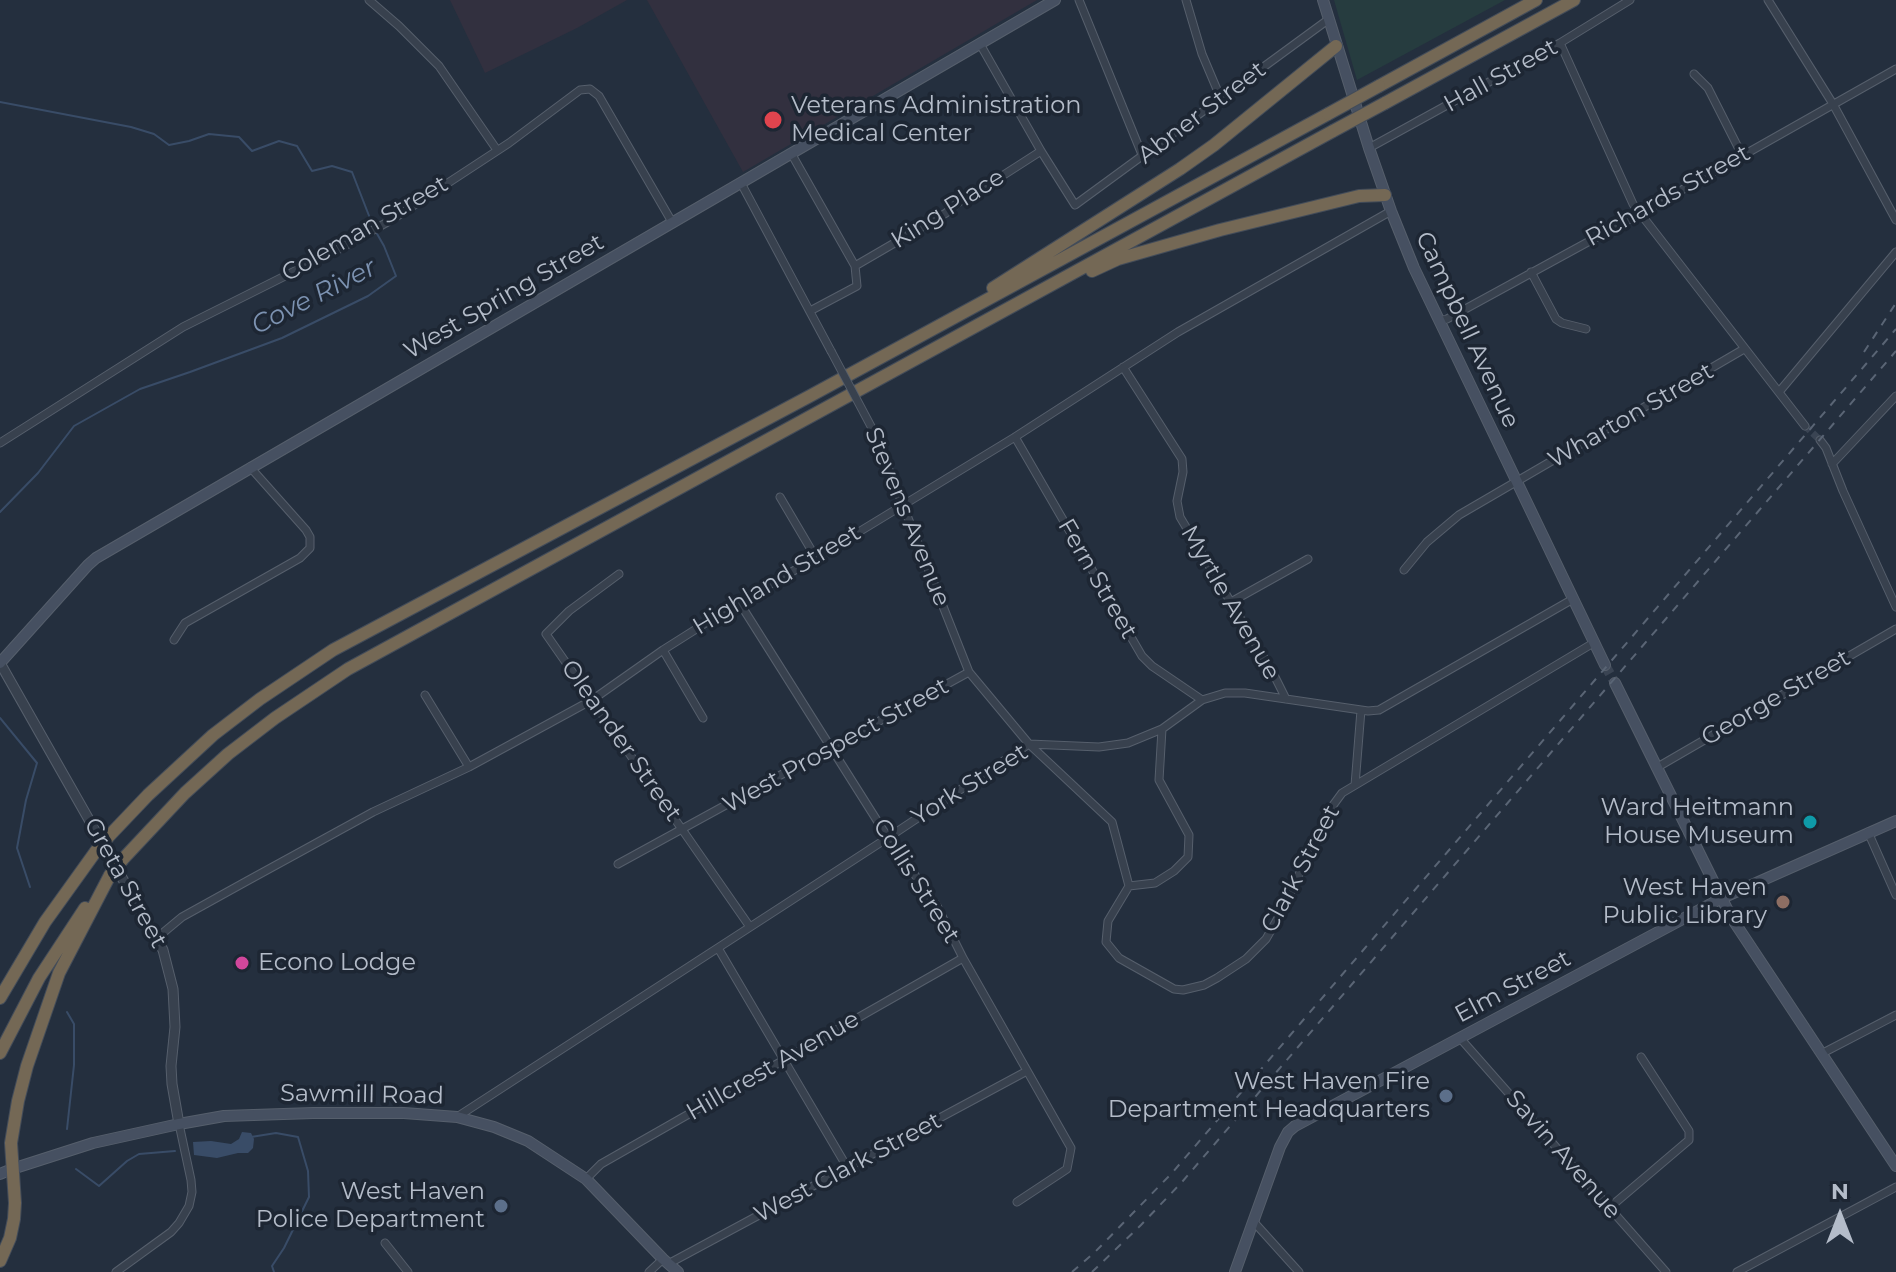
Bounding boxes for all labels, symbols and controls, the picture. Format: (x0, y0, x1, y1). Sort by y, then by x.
street label: Hall Street (1439, 33, 1563, 119)
street label: Abner Street (1132, 56, 1272, 170)
place label: Veterans Administration Medical Center (791, 92, 1081, 148)
marker: Veterans Administration Medical Center (762, 109, 784, 131)
street label: Richards Street (1581, 139, 1755, 253)
street label: King Place (886, 163, 1010, 255)
street label: Coleman Street (277, 170, 453, 288)
street label: Campbell Avenue (1409, 227, 1525, 433)
street label: West Spring Street (399, 228, 609, 366)
water label: Cove River (246, 252, 382, 342)
street label: Wharton Street (1543, 357, 1719, 475)
street label: Stevens Avenue (858, 423, 956, 611)
street label: Fern Street (1051, 514, 1143, 644)
street label: Highland Street (688, 519, 866, 641)
street label: Myrtle Avenue (1174, 521, 1286, 685)
street label: George Street (1696, 644, 1856, 752)
street label: Oleander Street (555, 655, 687, 827)
street label: West Prospect Street (718, 672, 954, 820)
street label: York Street (907, 738, 1033, 832)
place label: Ward Heitmann House Museum (1601, 794, 1794, 850)
street label: Clark Street (1255, 800, 1347, 938)
street label: Greta Street (77, 813, 173, 953)
street label: Collis Street (866, 813, 966, 949)
marker: Ward Heitmann House Museum (1801, 813, 1819, 831)
place label: West Haven Public Library (1603, 874, 1767, 930)
marker: West Haven Public Library (1774, 893, 1792, 911)
street label: Elm Street (1450, 945, 1576, 1029)
place label: Econo Lodge (258, 949, 416, 977)
marker: Econo Lodge (233, 954, 251, 972)
street label: Hillcrest Avenue (682, 1005, 864, 1127)
place label: West Haven Fire Department Headquarters (1108, 1068, 1430, 1124)
street label: Sawmill Road (280, 1079, 444, 1111)
street label: Savin Avenue (1499, 1085, 1627, 1225)
marker: West Haven Fire Department Headquarters (1437, 1087, 1455, 1105)
street label: West Clark Street (749, 1106, 947, 1230)
north arrow (1800, 1176, 1880, 1256)
place label: West Haven Police Department (256, 1178, 485, 1234)
text: N (1831, 1178, 1849, 1205)
marker: West Haven Police Department (492, 1197, 510, 1215)

